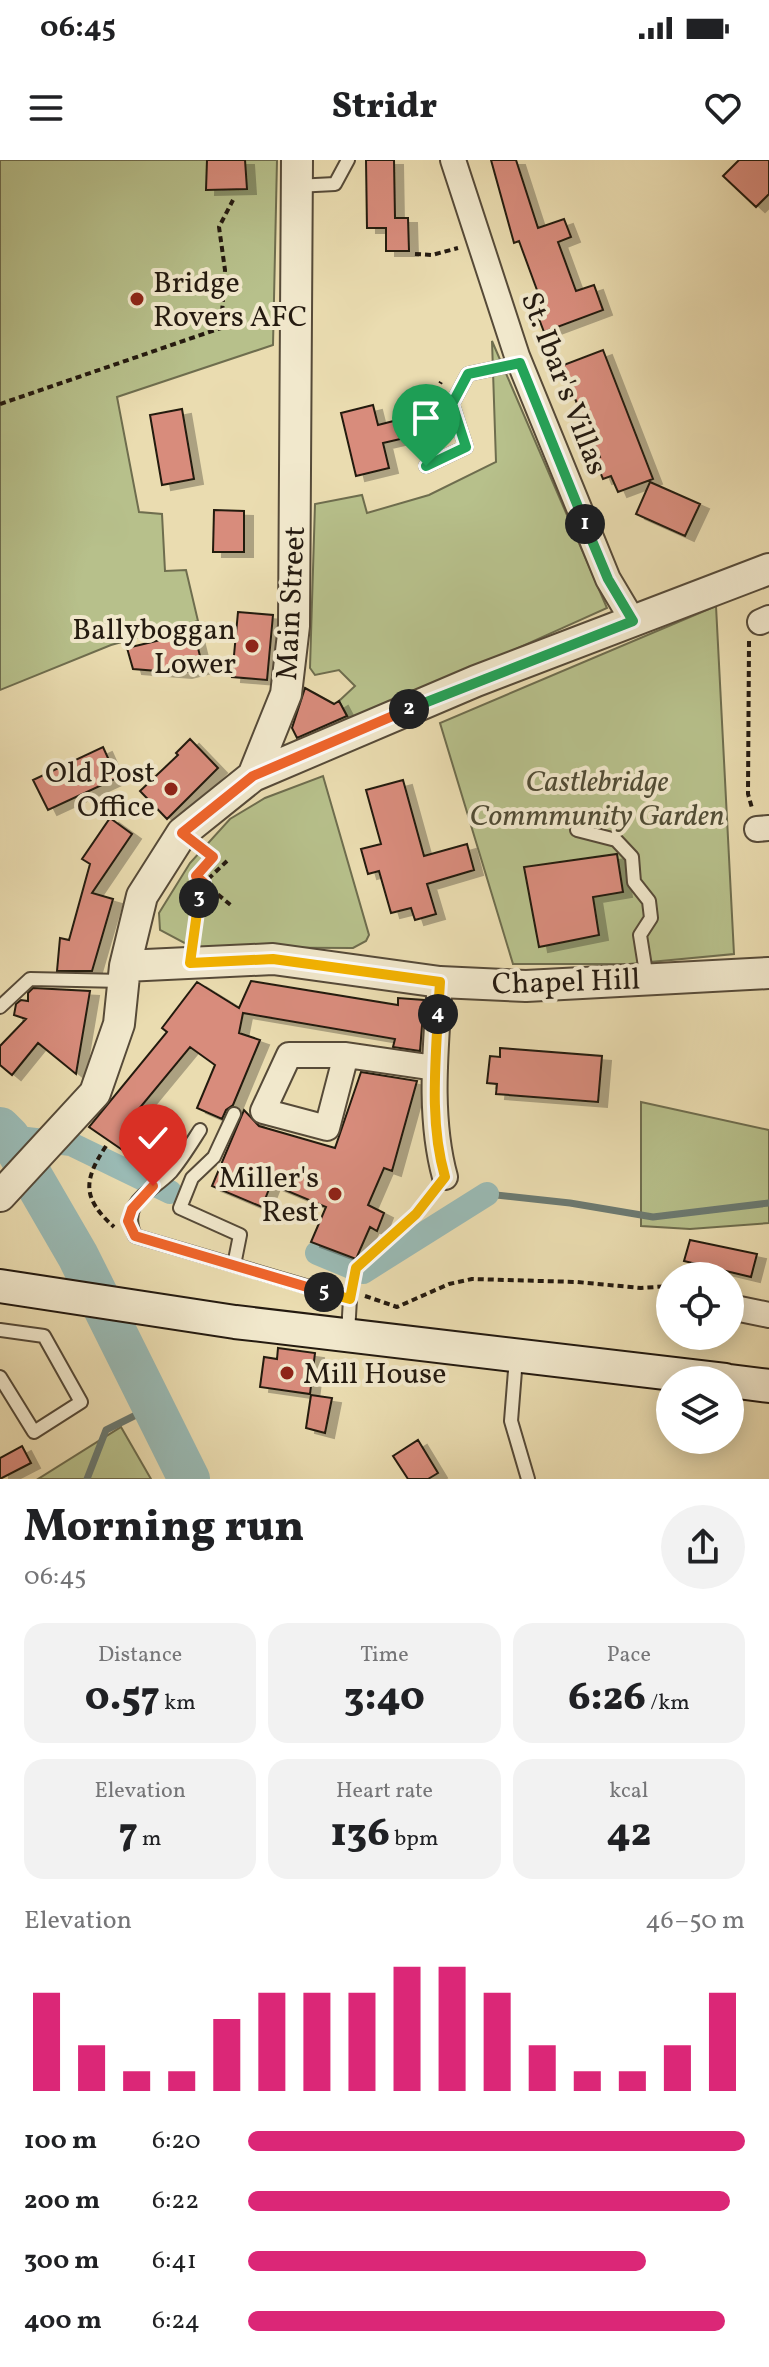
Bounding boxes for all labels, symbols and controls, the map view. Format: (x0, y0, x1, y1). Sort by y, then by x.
text: 06:45 (40, 7, 116, 49)
text: Stridr (332, 83, 437, 133)
icon: menu (24, 86, 68, 130)
icon: heart (701, 86, 745, 130)
place label: Bridge Rovers AFC (153, 263, 307, 339)
street label: St. Ibar's Villas (509, 286, 617, 481)
marker: Bridge Rovers AFC (128, 290, 146, 308)
pin (392, 384, 460, 466)
icon: arrive (404, 396, 448, 440)
pin: 1 (565, 504, 605, 544)
text: 1 (581, 508, 589, 539)
street label: Main Street (267, 525, 317, 681)
place label: Ballyboggan Lower (72, 610, 236, 686)
marker: Ballyboggan Lower (243, 637, 261, 655)
pin: 2 (389, 689, 429, 729)
text: 2 (403, 693, 415, 724)
place label: Old Post Office (45, 753, 155, 829)
park label: Castlebridge Commmunity Garden (469, 762, 725, 838)
marker: Old Post Office (162, 780, 180, 798)
pin: 3 (179, 878, 219, 918)
text: 3 (193, 882, 205, 913)
street label: Chapel Hill (491, 959, 641, 1007)
pin: 4 (418, 994, 458, 1034)
text: 4 (431, 998, 445, 1029)
pin (119, 1104, 187, 1186)
icon: check (131, 1116, 175, 1160)
place label: Miller's Rest (219, 1158, 319, 1234)
marker: Miller's Rest (326, 1185, 344, 1203)
map controls (656, 1262, 744, 1454)
button: locate (656, 1262, 744, 1350)
pin: 5 (304, 1272, 344, 1312)
text: 5 (319, 1276, 329, 1307)
place label: Mill House (303, 1354, 446, 1396)
marker: Mill House (278, 1364, 296, 1382)
button: layers (656, 1366, 744, 1454)
text: Morning run (24, 1498, 304, 1559)
button: share (661, 1505, 745, 1589)
text: 06:45 (24, 1559, 87, 1595)
text: Distance (98, 1640, 182, 1671)
text: Time (360, 1640, 409, 1671)
text: Pace (607, 1640, 651, 1671)
text: 0.57 (85, 1671, 160, 1727)
text: 3:40 (344, 1671, 425, 1727)
text: 6:26 (568, 1671, 646, 1727)
text: km (160, 1688, 196, 1719)
text: /km (646, 1688, 690, 1719)
text: Elevation (94, 1776, 186, 1807)
text: Heart rate (336, 1776, 433, 1807)
text: kcal (609, 1776, 648, 1807)
text: 7 (119, 1807, 138, 1863)
text: 136 (331, 1807, 390, 1863)
text: 42 (606, 1807, 651, 1863)
text: m (138, 1824, 162, 1855)
text: bpm (390, 1824, 438, 1855)
text: Elevation (24, 1903, 132, 1939)
text: 46–50 m (645, 1903, 745, 1939)
text: 100 m (24, 2123, 97, 2159)
text: 6:20 (152, 2123, 201, 2159)
text: 200 m (24, 2183, 100, 2219)
text: 6:22 (152, 2183, 199, 2219)
text: 300 m (24, 2243, 100, 2279)
text: 6:41 (152, 2243, 197, 2279)
text: 400 m (24, 2303, 102, 2339)
text: 6:24 (152, 2303, 200, 2339)

